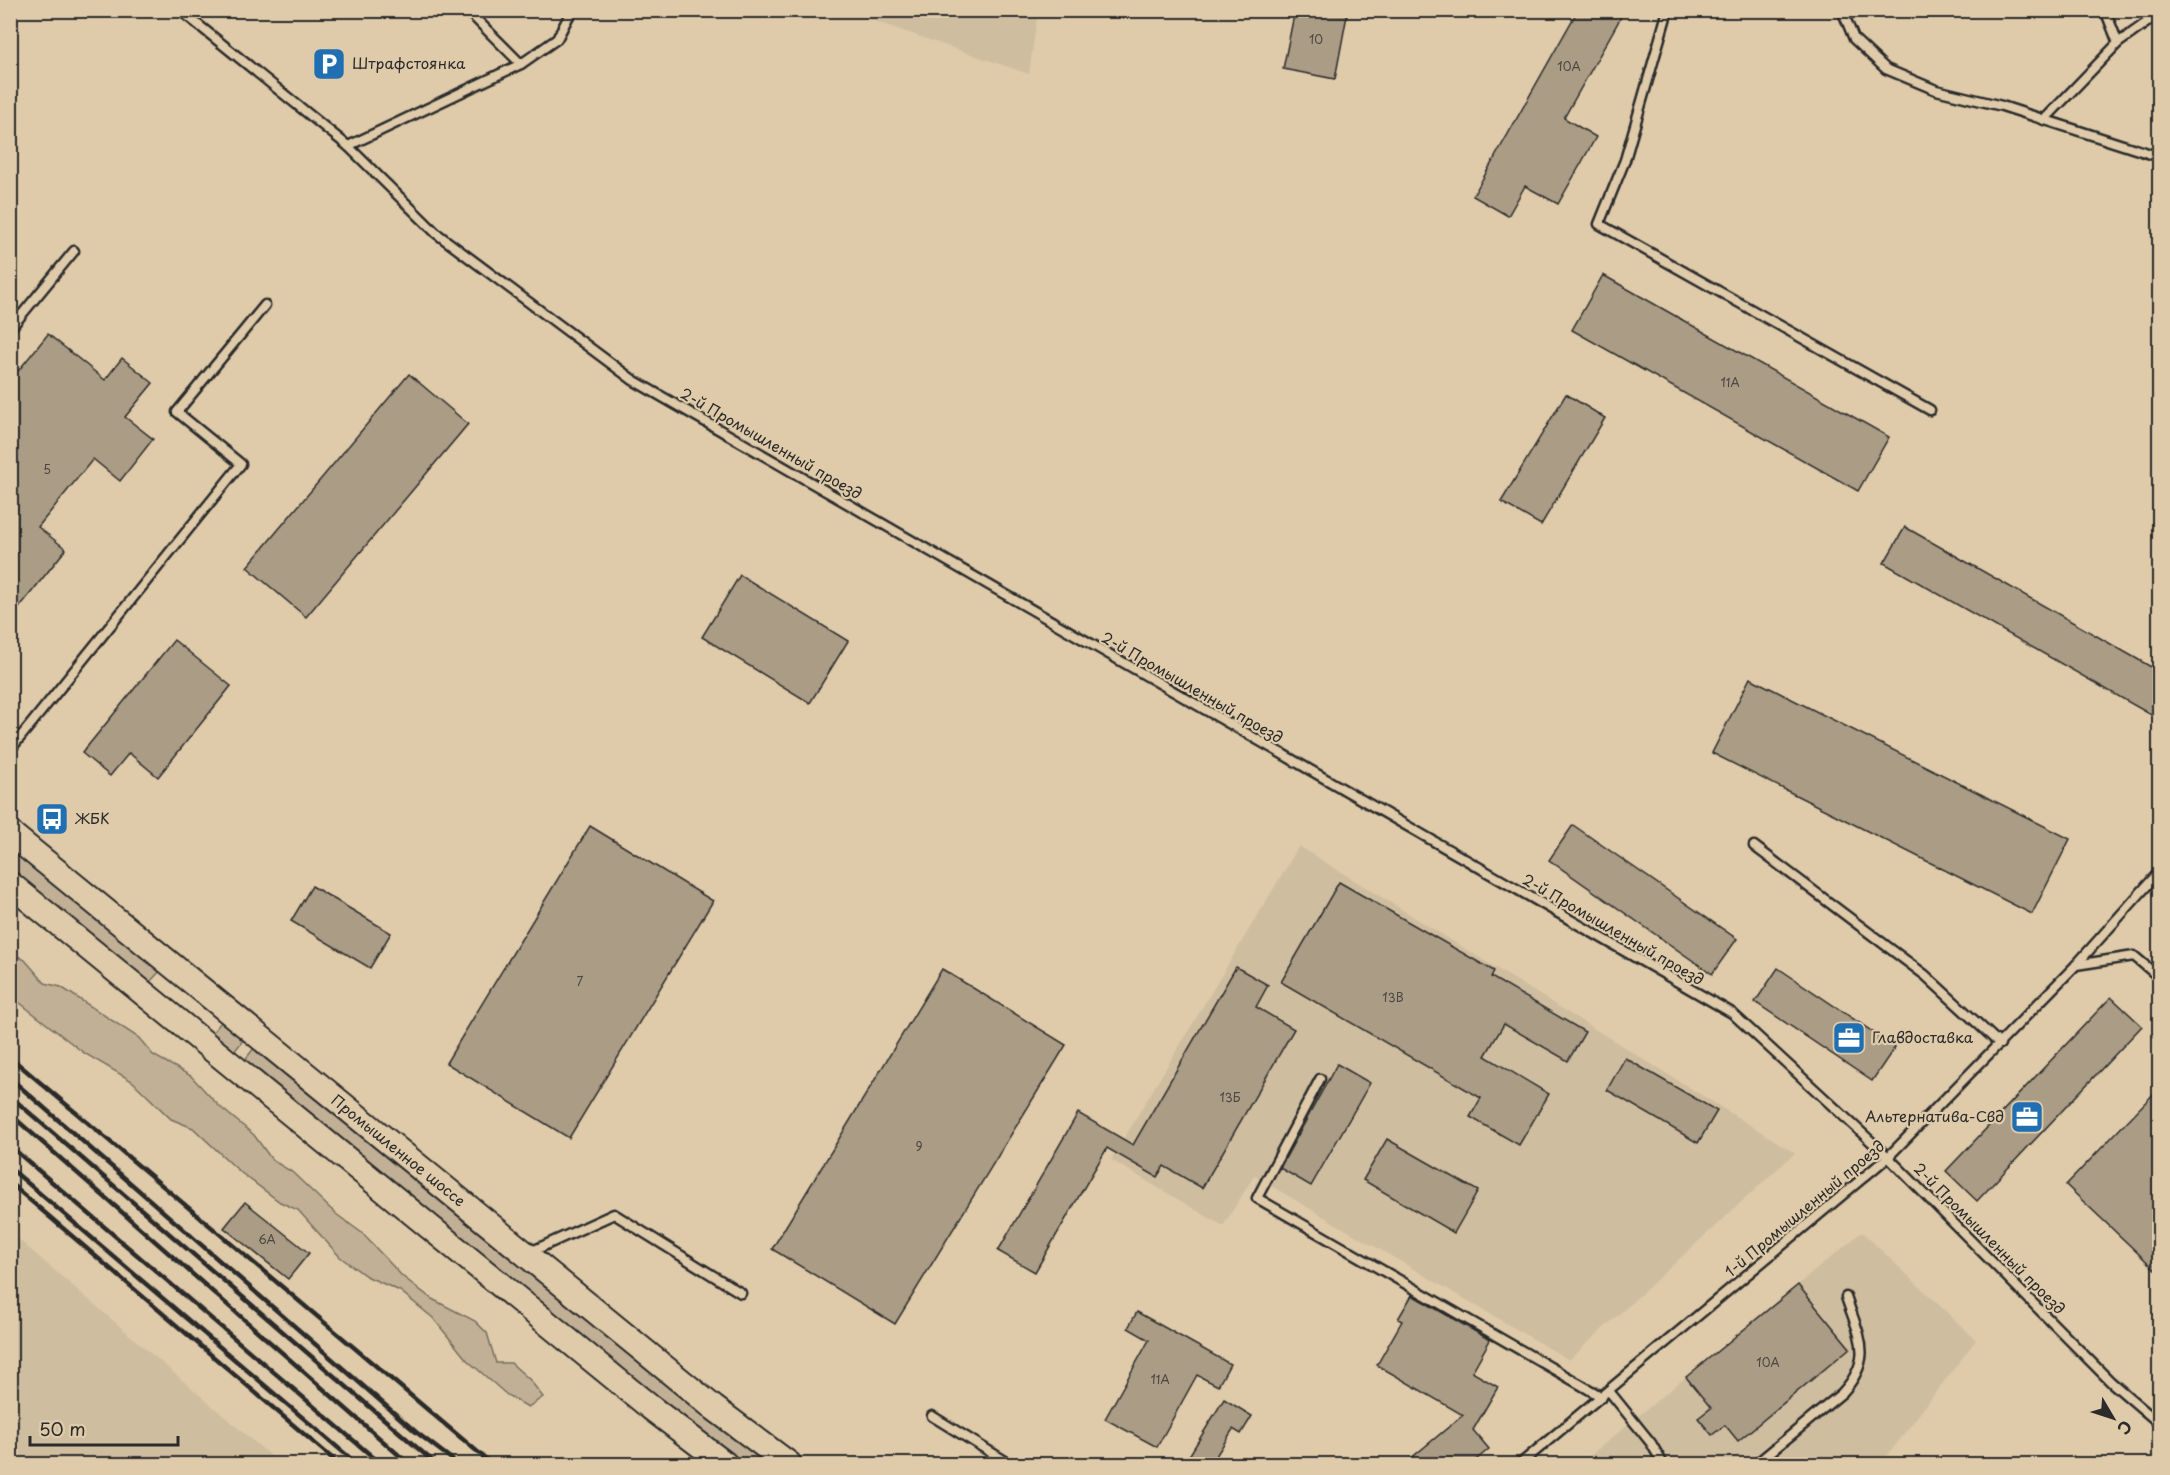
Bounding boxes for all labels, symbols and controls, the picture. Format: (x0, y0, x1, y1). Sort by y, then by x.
house number: 10 (1309, 30, 1323, 48)
parking icon: Штрафстоянка (311, 46, 347, 82)
place label: Штрафстоянка (352, 51, 466, 74)
house number: 10А (1557, 57, 1581, 75)
house number: 11А (1720, 373, 1740, 391)
street label: 2-й Промышленный проезд (677, 381, 867, 504)
house number: 5 (43, 460, 51, 478)
street label: 2-й Промышленный проезд (1098, 625, 1288, 748)
bus stop icon: ЖБК (34, 801, 70, 837)
place label: ЖБК (74, 806, 110, 829)
street label: 2-й Промышленный проезд (1519, 867, 1709, 990)
house number: 7 (577, 972, 584, 990)
house number: 13В (1382, 988, 1404, 1006)
office icon: Главдоставка (1831, 1020, 1867, 1056)
place label: Главдоставка (1872, 1025, 1974, 1048)
street label: Промышленное шоссе (327, 1088, 471, 1211)
house number: 13Б (1219, 1088, 1241, 1106)
office icon: Альтернатива-Свд (2009, 1099, 2045, 1135)
place label: Альтернатива-Свд (1865, 1104, 2004, 1127)
street label: 1-й Промышленный проезд (1719, 1134, 1889, 1282)
house number: 9 (915, 1137, 923, 1155)
street label: 2-й Промышленный проезд (1909, 1157, 2071, 1319)
house number: 6А (258, 1230, 276, 1248)
house number: 10А (1756, 1353, 1780, 1371)
house number: 11А (1150, 1370, 1170, 1388)
north arrow (2083, 1388, 2143, 1448)
scale bar (30, 1409, 178, 1447)
text: 50 m (39, 1415, 86, 1442)
text: С (2112, 1416, 2139, 1440)

